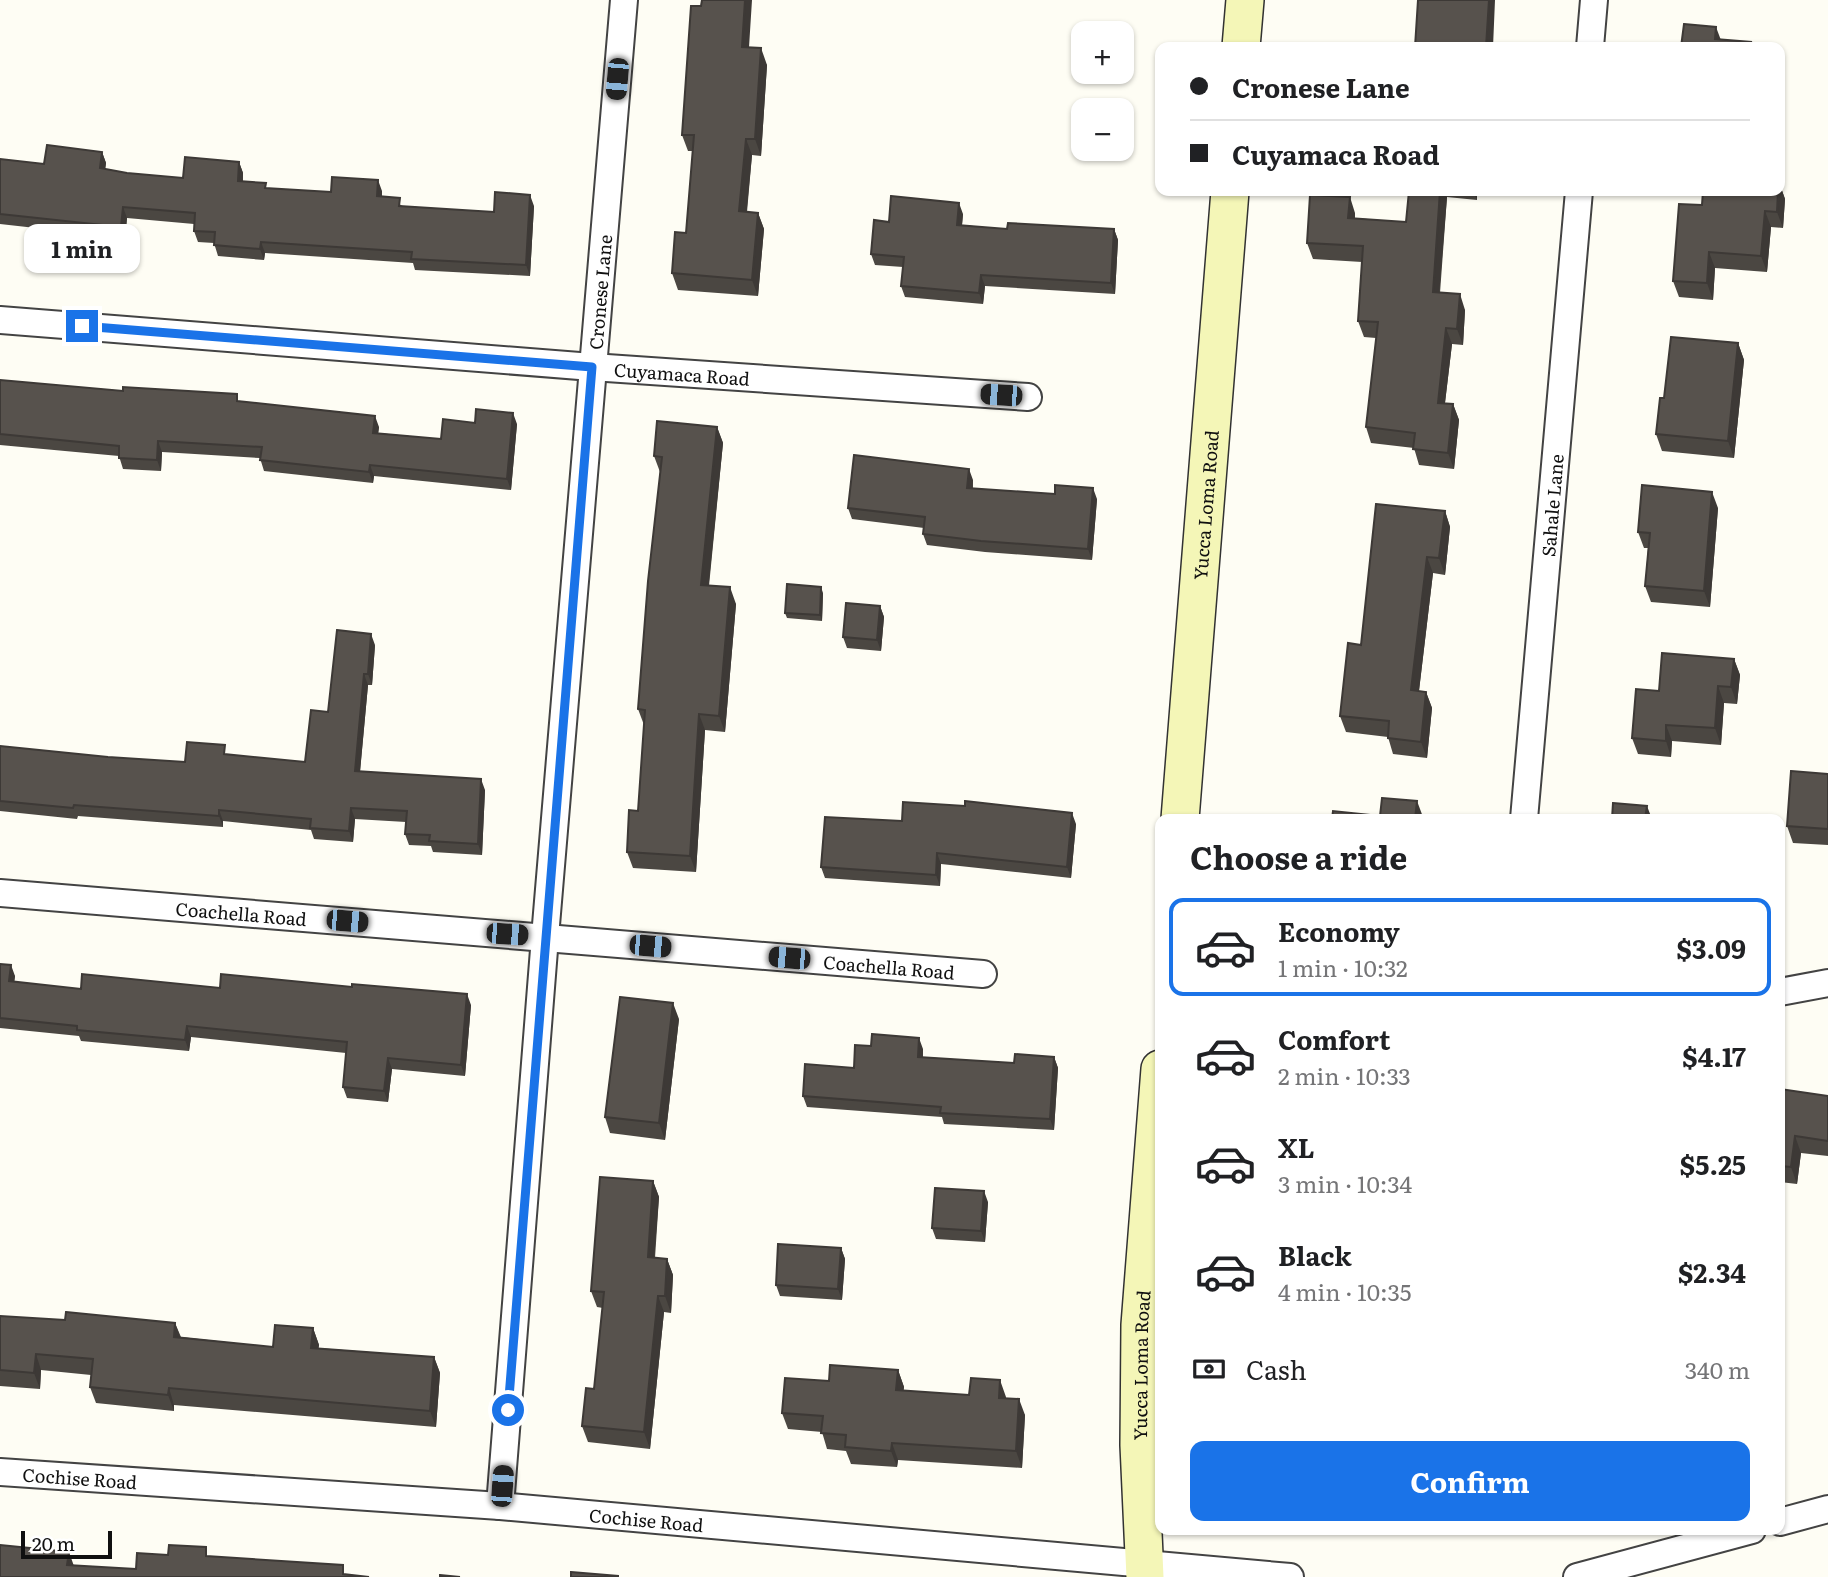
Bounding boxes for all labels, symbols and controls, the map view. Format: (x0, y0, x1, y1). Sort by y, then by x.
map controls (1071, 21, 1134, 161)
button: + (1071, 21, 1134, 84)
car (605, 57, 630, 101)
text: Cronese Lane (1232, 67, 1410, 106)
button: − (1071, 98, 1134, 161)
text: Cuyamaca Road (1232, 134, 1440, 173)
callout: 1 min (24, 224, 140, 274)
text: 1 min (51, 231, 113, 265)
street label: Cronese Lane (581, 233, 618, 351)
route end (66, 310, 98, 342)
street label: Cuyamaca Road (613, 355, 751, 391)
car (980, 383, 1023, 407)
street label: Yucca Loma Road (1186, 429, 1224, 581)
street label: Sahale Lane (1534, 453, 1569, 558)
text: Choose a ride (1190, 832, 1407, 880)
street label: Coachella Road (174, 894, 308, 932)
car (326, 909, 369, 933)
text: Economy (1278, 911, 1400, 950)
icon: car (1194, 916, 1257, 979)
car (486, 922, 529, 946)
text: $3.09 (1676, 928, 1746, 967)
car (629, 934, 672, 958)
car (768, 946, 811, 970)
street label: Coachella Road (822, 947, 956, 985)
text: 1 min · 10:32 (1278, 950, 1408, 984)
text: Comfort (1278, 1019, 1390, 1058)
icon: car (1194, 1024, 1257, 1087)
text: $4.17 (1682, 1036, 1746, 1075)
text: 2 min · 10:33 (1278, 1058, 1411, 1092)
text: XL (1278, 1127, 1315, 1166)
icon: car (1194, 1132, 1257, 1195)
text: $5.25 (1680, 1144, 1746, 1183)
text: 3 min · 10:34 (1278, 1166, 1412, 1200)
text: Black (1278, 1235, 1352, 1274)
icon: car (1194, 1240, 1257, 1303)
text: $2.34 (1678, 1252, 1746, 1291)
text: 4 min · 10:35 (1278, 1274, 1411, 1308)
street label: Yucca Loma Road (1126, 1289, 1156, 1440)
text: Cash (1246, 1349, 1307, 1388)
icon: cash (1190, 1350, 1228, 1388)
text: 340 m (1685, 1352, 1750, 1386)
route start (492, 1394, 524, 1426)
button: Confirm (1190, 1441, 1750, 1521)
street label: Cochise Road (22, 1460, 138, 1495)
car (491, 1464, 514, 1508)
street label: Cochise Road (588, 1501, 705, 1538)
scale bar (21, 1528, 112, 1560)
text: 20 m (32, 1529, 75, 1557)

